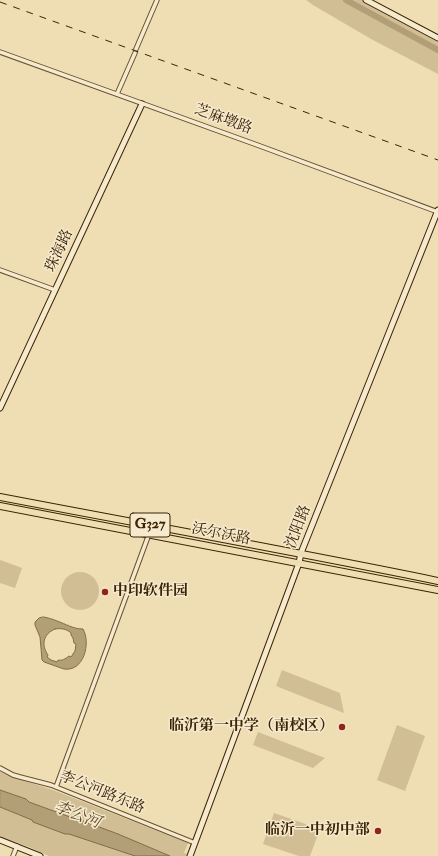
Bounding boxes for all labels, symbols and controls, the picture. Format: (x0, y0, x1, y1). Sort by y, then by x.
street label: 芝麻墩路 (192, 101, 254, 139)
street label: 珠海路 (42, 227, 78, 275)
street label: 沈阳路 (283, 503, 315, 551)
road number: G327 (130, 513, 170, 537)
street label: 沃尔沃路 (190, 520, 252, 550)
place label: 中印软件园 (113, 583, 188, 601)
marker: 中印软件园 (100, 587, 110, 597)
place label: 临沂第一中学（南校区） (169, 718, 334, 736)
marker: 临沂第一中学（南校区） (337, 722, 347, 732)
street label: 李公河路东路 (57, 768, 147, 818)
water label: 李公河 (51, 798, 103, 834)
place label: 临沂一中初中部 (265, 822, 370, 840)
marker: 临沂一中初中部 (373, 826, 383, 836)

